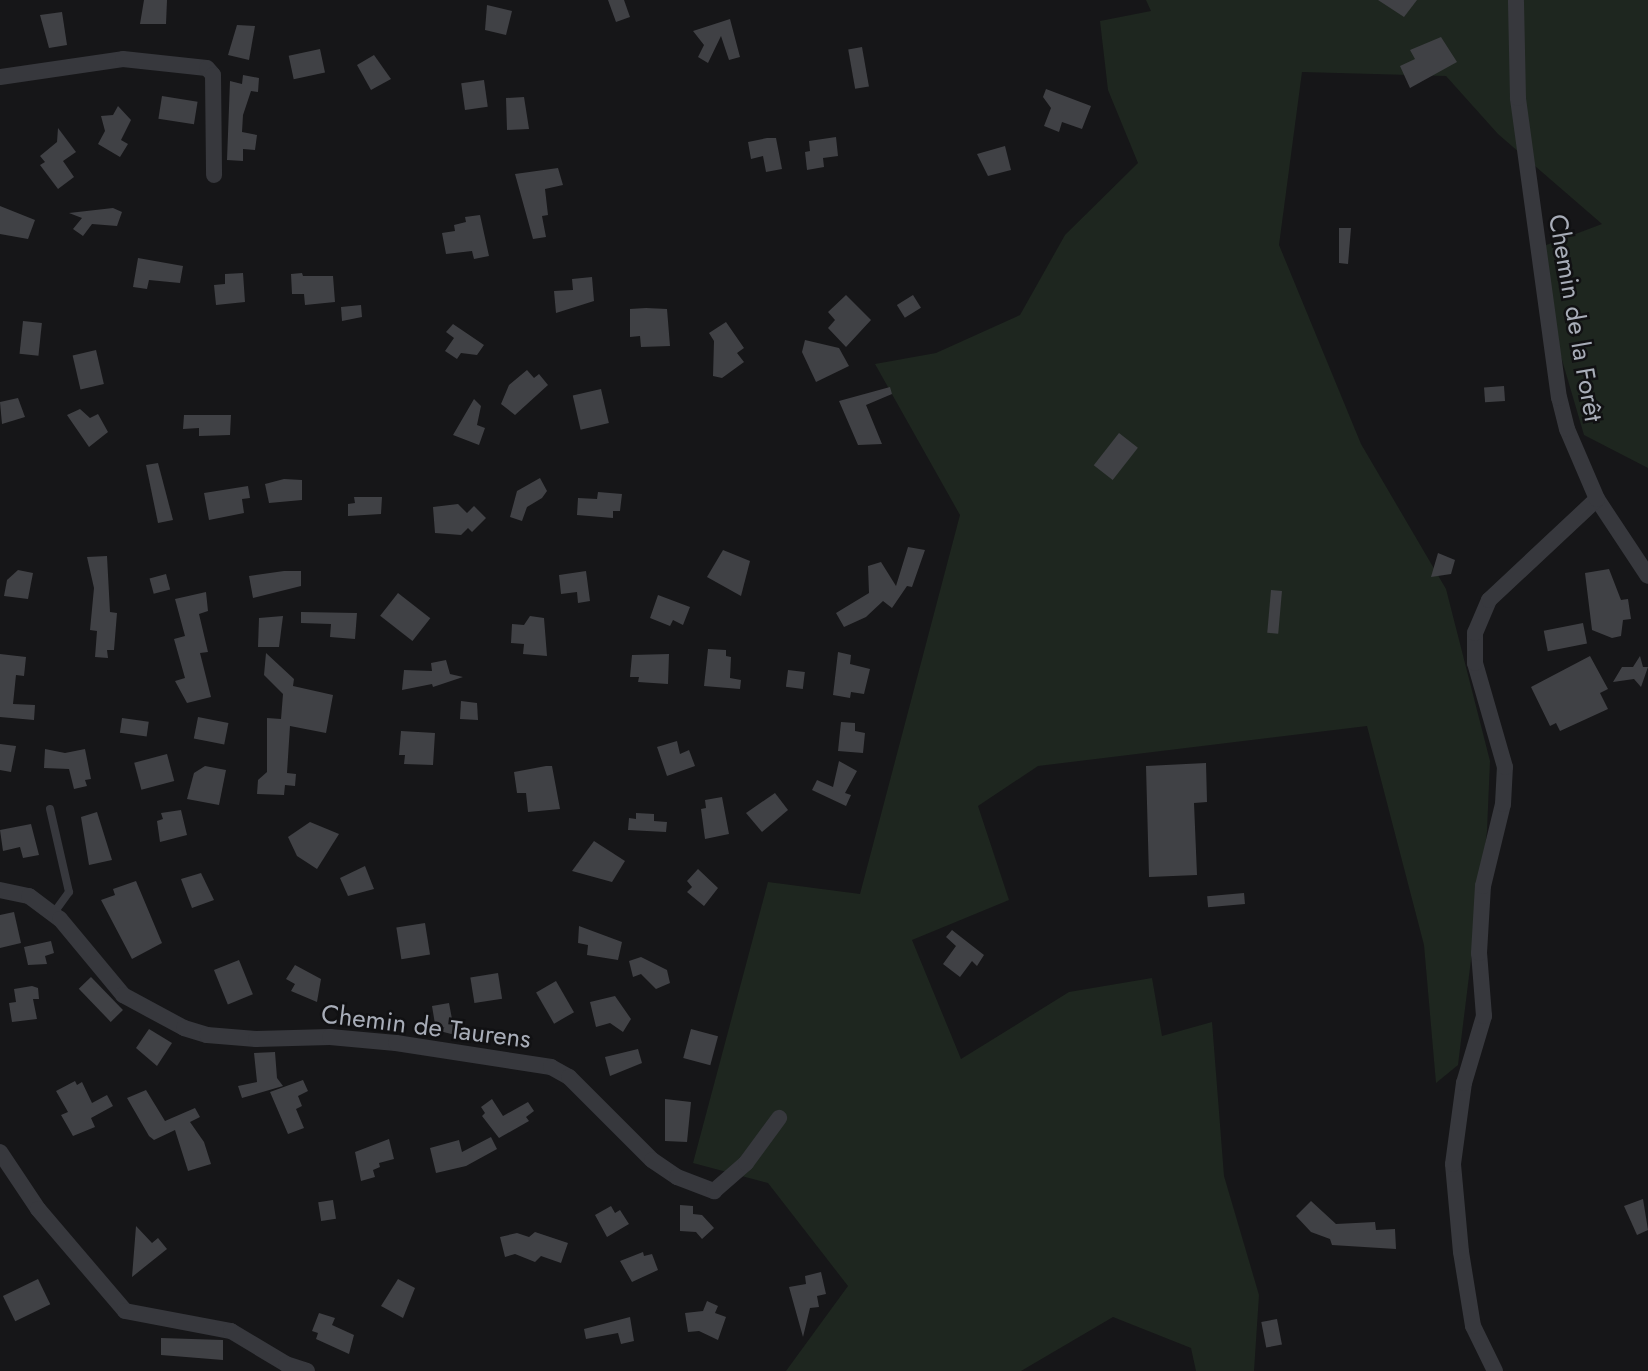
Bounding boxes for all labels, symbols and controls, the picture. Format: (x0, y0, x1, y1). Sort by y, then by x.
street label: Chemin de la Forêt (1541, 212, 1609, 424)
street label: Chemin de Taurens (319, 999, 533, 1055)

